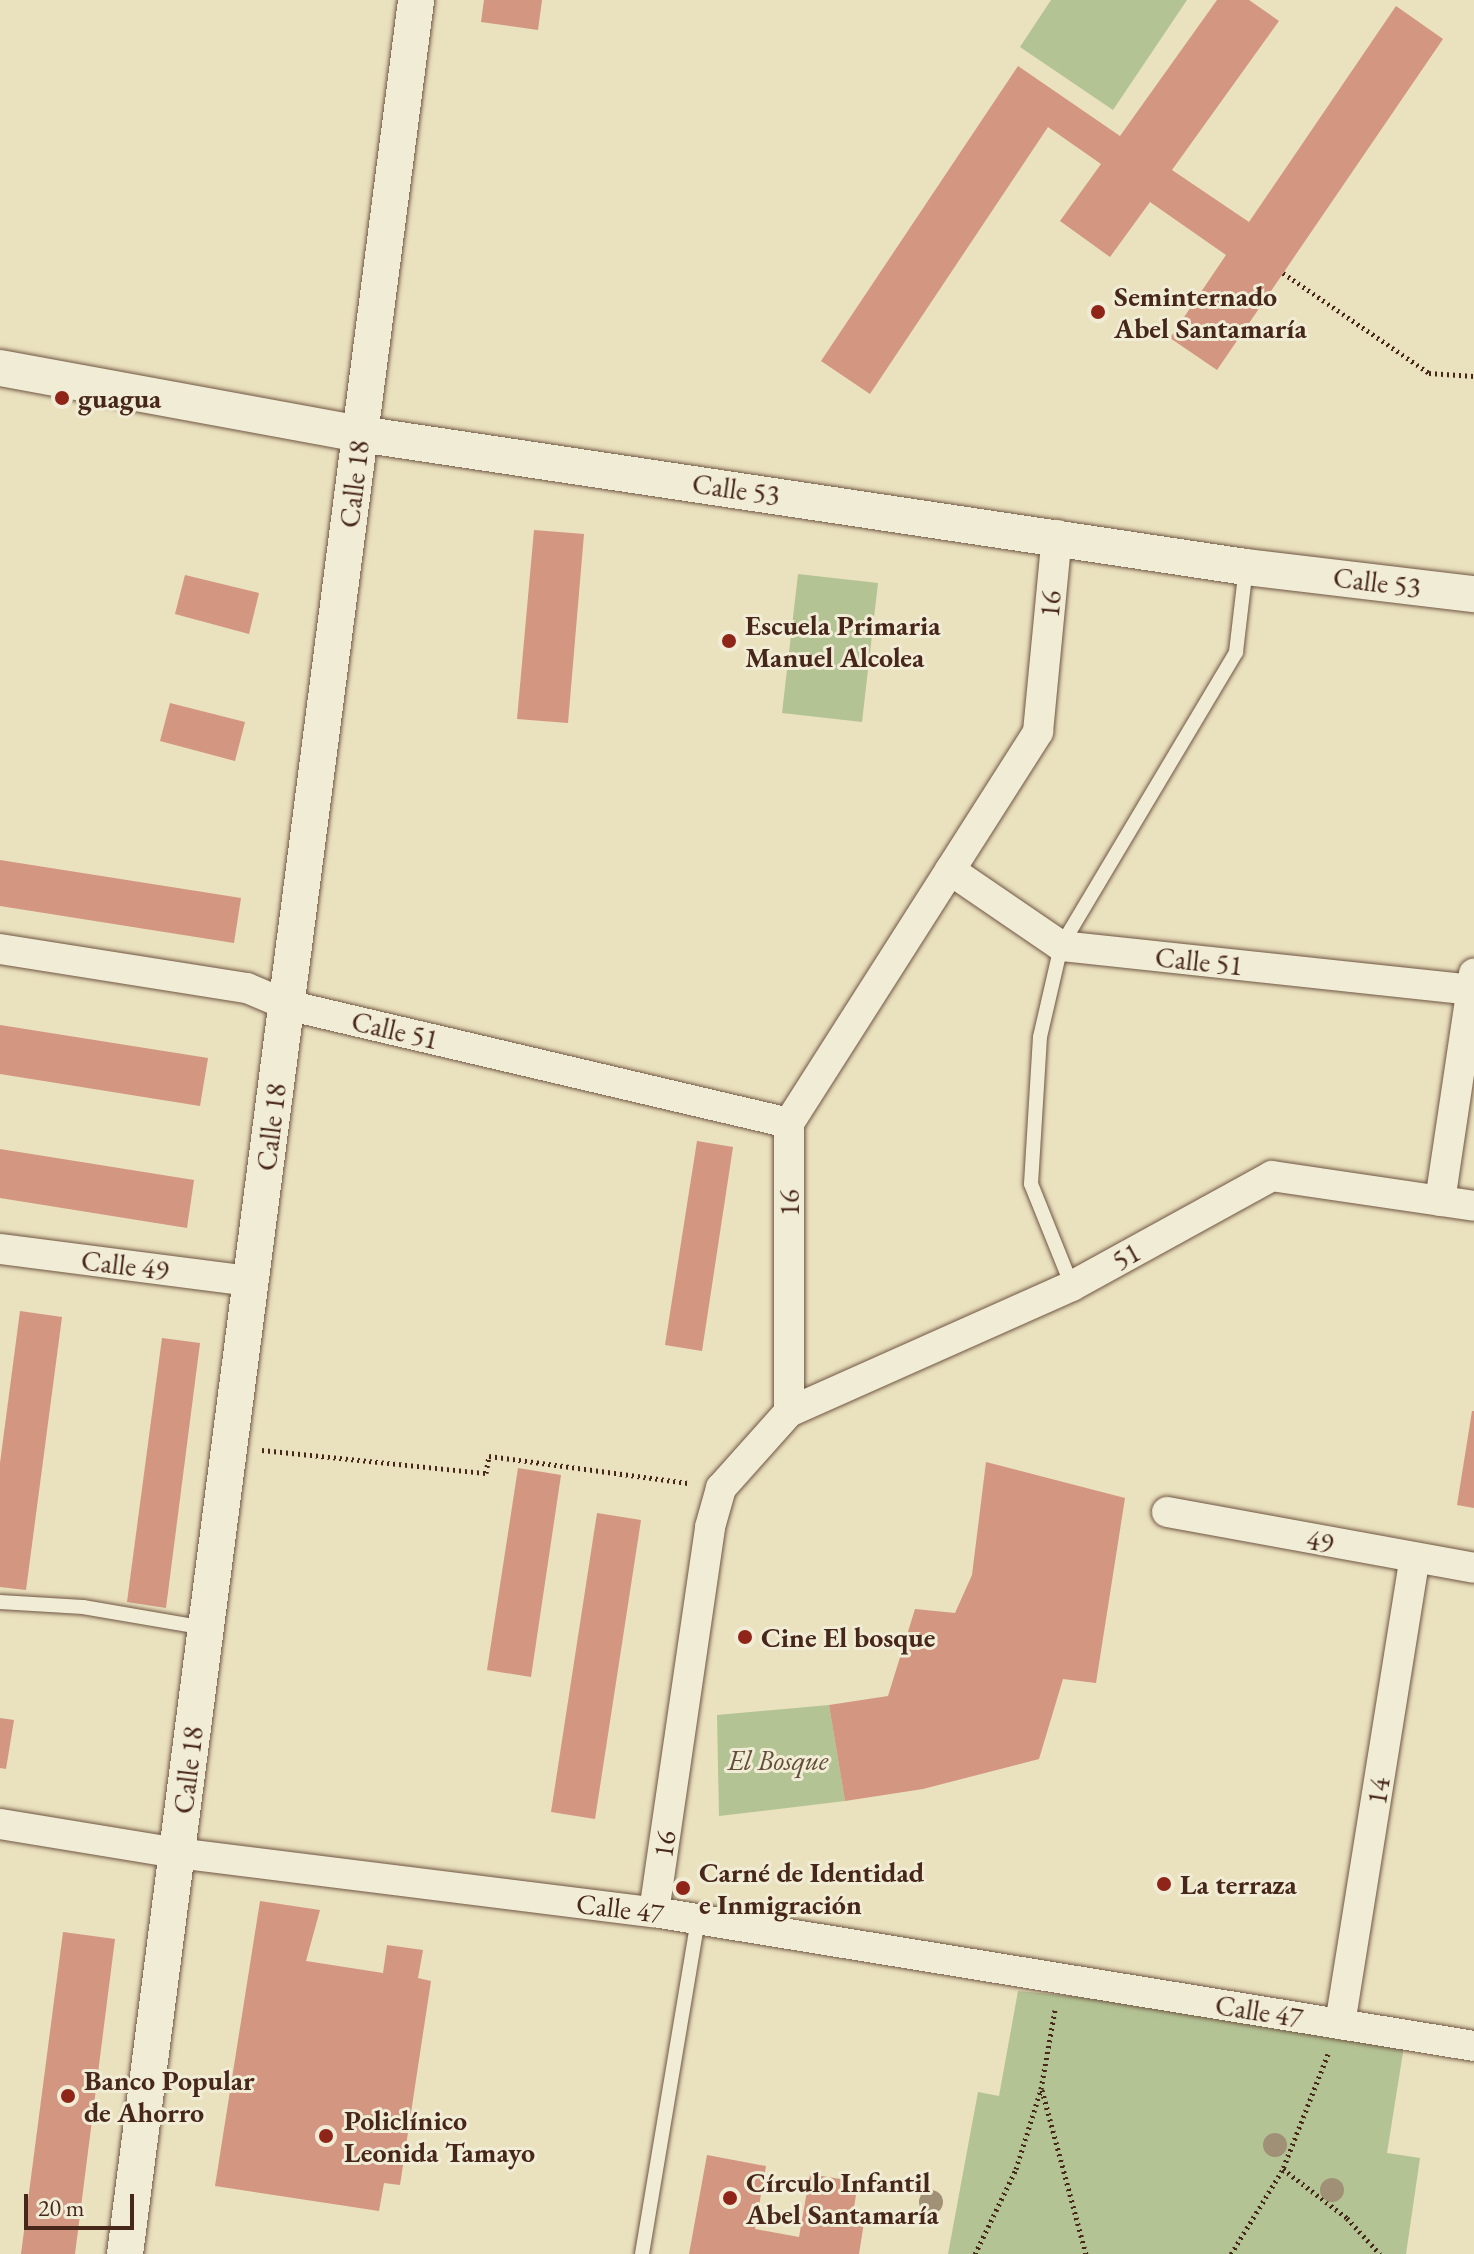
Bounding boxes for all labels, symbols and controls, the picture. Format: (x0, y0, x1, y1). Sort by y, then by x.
place label: Seminternado Abel Santamaría (1114, 279, 1307, 345)
marker: Seminternado Abel Santamaría (1089, 303, 1107, 321)
place label: guagua (78, 381, 161, 415)
marker: guagua (53, 389, 71, 407)
street label: Calle 18 (332, 438, 376, 530)
street label: Calle 53 (690, 466, 782, 512)
street label: Calle 53 (1331, 560, 1423, 604)
street label: 16 (1032, 589, 1068, 619)
place label: Escuela Primaria Manuel Alcolea (745, 608, 940, 674)
marker: Escuela Primaria Manuel Alcolea (720, 632, 738, 650)
street label: Calle 51 (1154, 940, 1244, 982)
street label: Calle 51 (348, 1004, 442, 1056)
street label: Calle 18 (249, 1081, 293, 1173)
street label: 16 (772, 1190, 806, 1216)
street label: 51 (1106, 1235, 1146, 1277)
street label: Calle 49 (79, 1243, 171, 1287)
street label: 49 (1304, 1522, 1336, 1560)
place label: Cine El bosque (761, 1620, 935, 1654)
marker: Cine El bosque (736, 1628, 754, 1646)
street label: Calle 18 (166, 1724, 210, 1816)
park label: El Bosque (728, 1743, 828, 1777)
street label: 14 (1359, 1775, 1397, 1807)
street label: 16 (645, 1828, 683, 1860)
place label: Carné de Identidad e Inmigración (699, 1855, 924, 1921)
place label: La terraza (1180, 1867, 1297, 1901)
marker: La terraza (1155, 1875, 1173, 1893)
marker: Carné de Identidad e Inmigración (674, 1879, 692, 1897)
street label: Calle 47 (574, 1886, 666, 1930)
street label: Calle 47 (1213, 1988, 1305, 2034)
place label: Banco Popular de Ahorro (84, 2063, 255, 2129)
marker: Banco Popular de Ahorro (59, 2087, 77, 2105)
place label: Policlínico Leonida Tamayo (344, 2103, 535, 2169)
marker: Policlínico Leonida Tamayo (315, 2125, 337, 2147)
place label: Círculo Infantil Abel Santamaría (746, 2165, 939, 2231)
scale bar (28, 2178, 138, 2228)
marker: Círculo Infantil Abel Santamaría (721, 2189, 739, 2207)
text: 20 m (38, 2192, 85, 2223)

